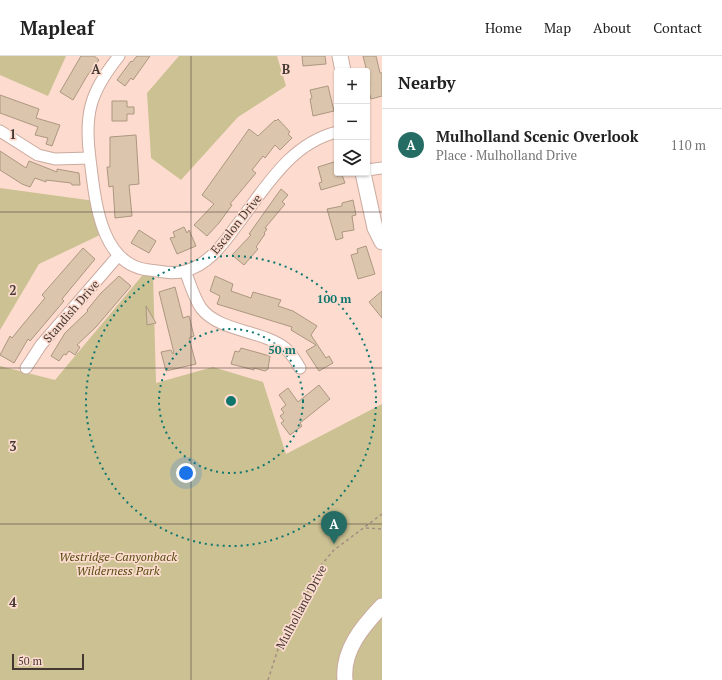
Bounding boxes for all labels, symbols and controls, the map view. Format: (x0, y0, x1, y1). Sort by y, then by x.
text: Mapleaf (20, 15, 94, 40)
text: Home (485, 18, 522, 37)
text: Map (544, 18, 571, 37)
text: About (593, 18, 631, 37)
text: Contact (653, 18, 702, 37)
text: A (91, 60, 101, 78)
text: B (282, 60, 290, 78)
map controls (334, 68, 370, 176)
button: + (334, 68, 370, 104)
text: Nearby (398, 71, 456, 94)
button: − (334, 104, 370, 140)
text: 1 (9, 125, 17, 143)
text: Mulholland Scenic Overlook (436, 126, 638, 146)
text: A (406, 136, 416, 154)
text: 110 m (671, 136, 706, 154)
button: layers (334, 140, 370, 176)
text: Place · Mulholland Drive (436, 146, 577, 164)
street label: Escalon Drive (207, 191, 265, 257)
street label: Standish Drive (40, 277, 102, 345)
text: 2 (9, 281, 17, 299)
text: 100 m (317, 291, 351, 306)
text: 50 m (268, 342, 296, 357)
centre of rings (224, 394, 238, 408)
text: 3 (9, 437, 17, 455)
your location (176, 463, 196, 483)
pin: A (321, 511, 347, 544)
park label: Westridge-Canyonback Wilderness Park (59, 549, 177, 578)
street label: Mulholland Drive (272, 562, 330, 652)
text: 4 (9, 593, 17, 611)
scale bar (12, 652, 84, 671)
text: 50 m (18, 654, 42, 668)

